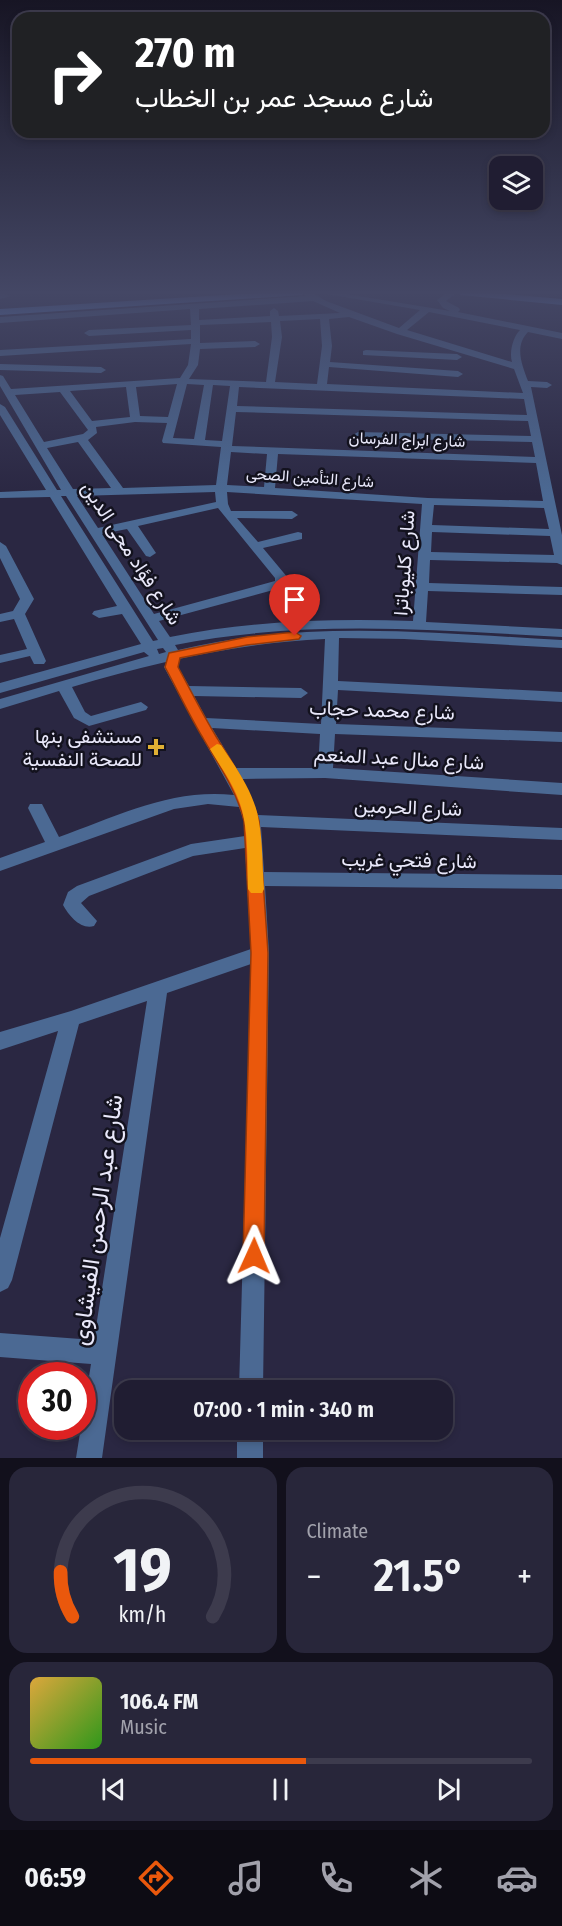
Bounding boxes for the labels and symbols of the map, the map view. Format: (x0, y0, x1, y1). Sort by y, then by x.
street label: شارع ابراج الفرسان (348, 428, 466, 453)
street label: شارع التأمين الصحى (245, 464, 375, 493)
street label: شارع فؤاد محى الدين (75, 477, 187, 630)
street label: شارع كليوباترا (388, 509, 422, 617)
pin (269, 574, 320, 636)
street label: شارع محمد حجاب (309, 695, 455, 727)
place label: مستشفى بنها للصحة النفسية (22, 724, 142, 771)
marker: مستشفى بنها للصحة النفسية (147, 738, 165, 756)
street label: شارع منال عبد المنعم (313, 742, 485, 776)
street label: شارع الحرمين (353, 793, 462, 823)
street label: شارع فتحي غريب (341, 847, 477, 878)
street label: شارع عبد الرحمن الفيشاوى (66, 1093, 130, 1348)
position arrow (222, 1224, 286, 1288)
speed limit sign: 30 (18, 1362, 96, 1440)

